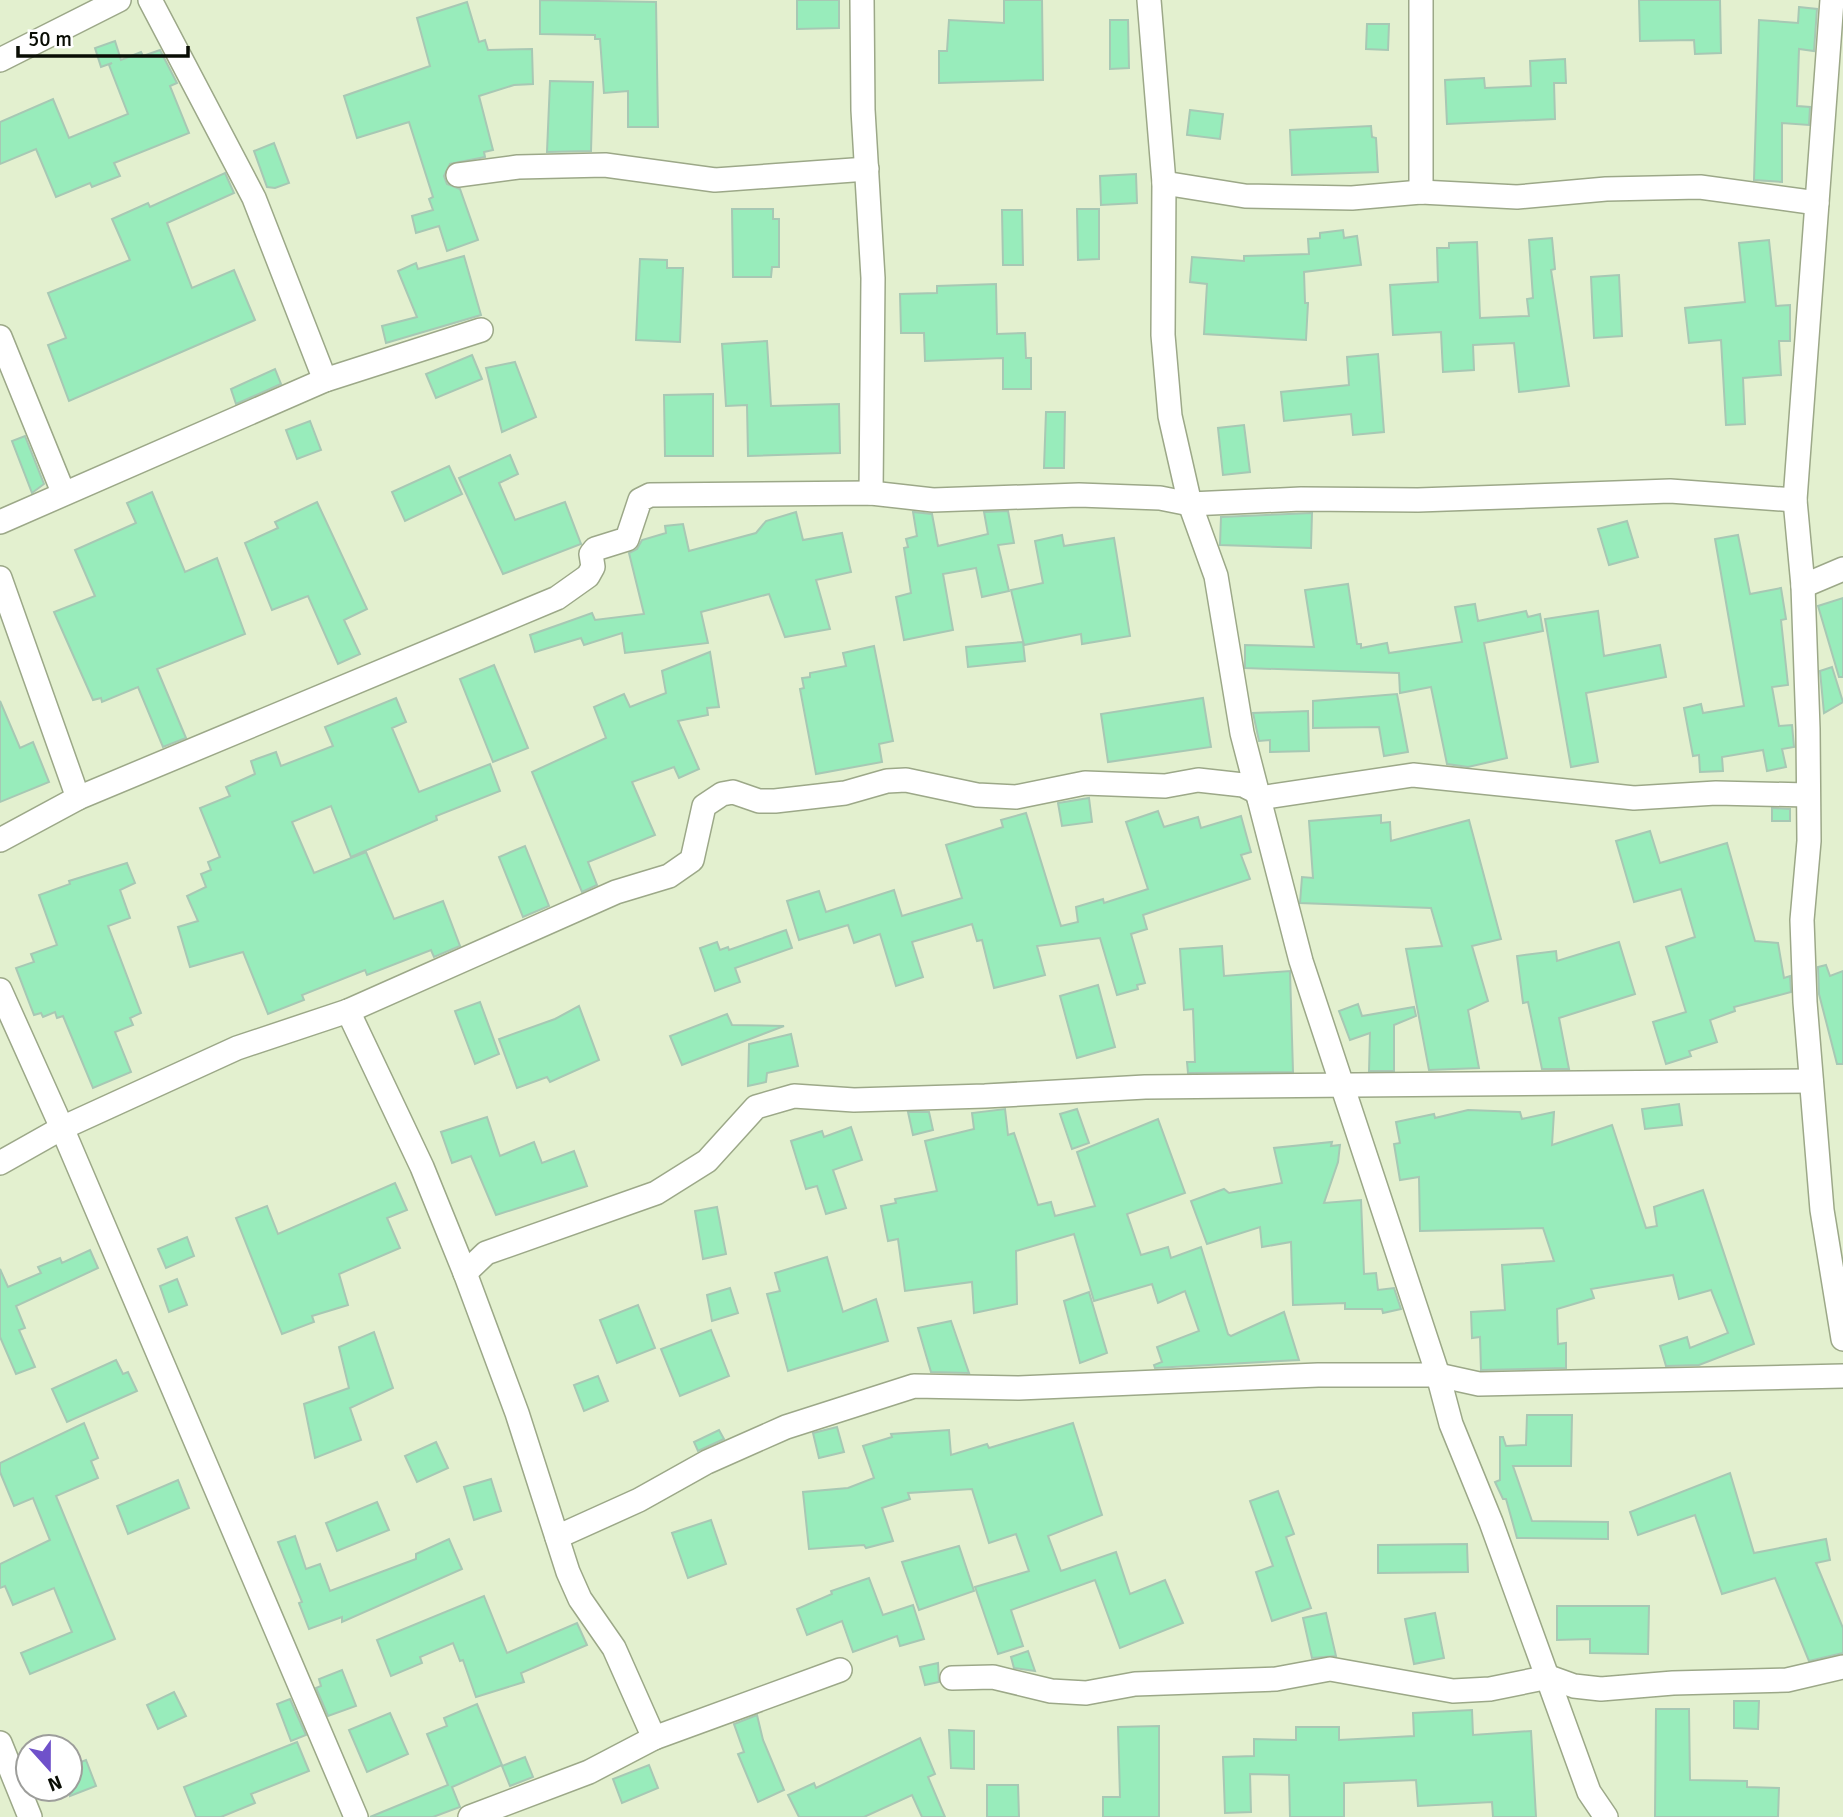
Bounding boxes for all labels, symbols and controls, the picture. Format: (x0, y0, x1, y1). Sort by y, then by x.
scale bar (18, 14, 187, 58)
text: 50 m (28, 26, 72, 52)
north arrow (14, 1733, 84, 1803)
text: N (44, 1769, 65, 1797)

